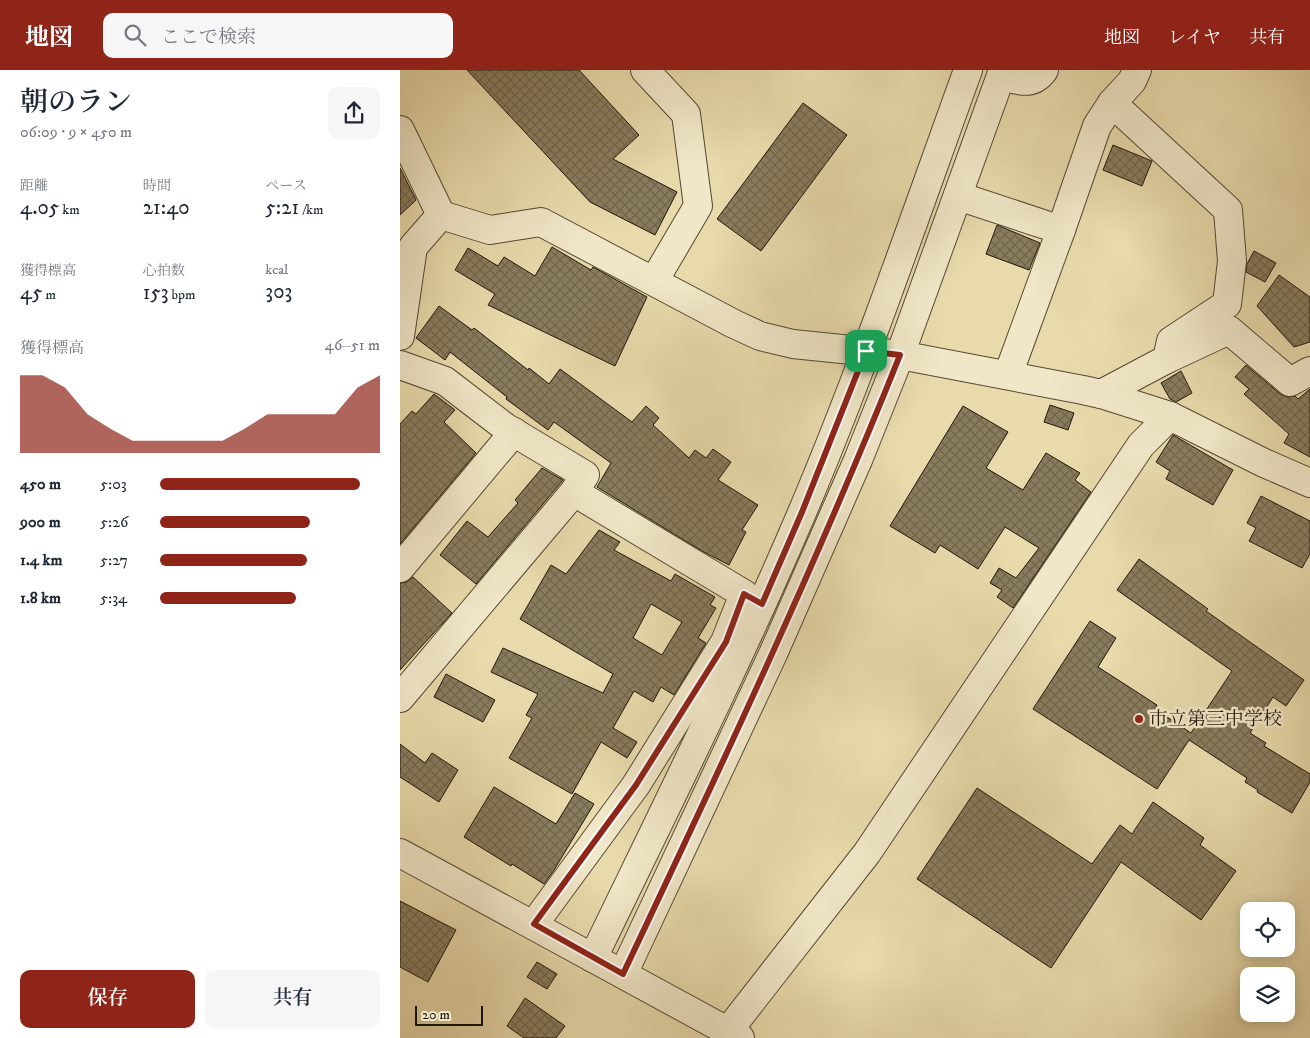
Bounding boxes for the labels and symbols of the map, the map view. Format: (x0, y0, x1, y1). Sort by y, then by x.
pin (845, 330, 887, 372)
place label: 市立第三中学校 (1149, 708, 1282, 731)
marker: 市立第三中学校 (1133, 713, 1145, 725)
scale bar (415, 1003, 482, 1026)

